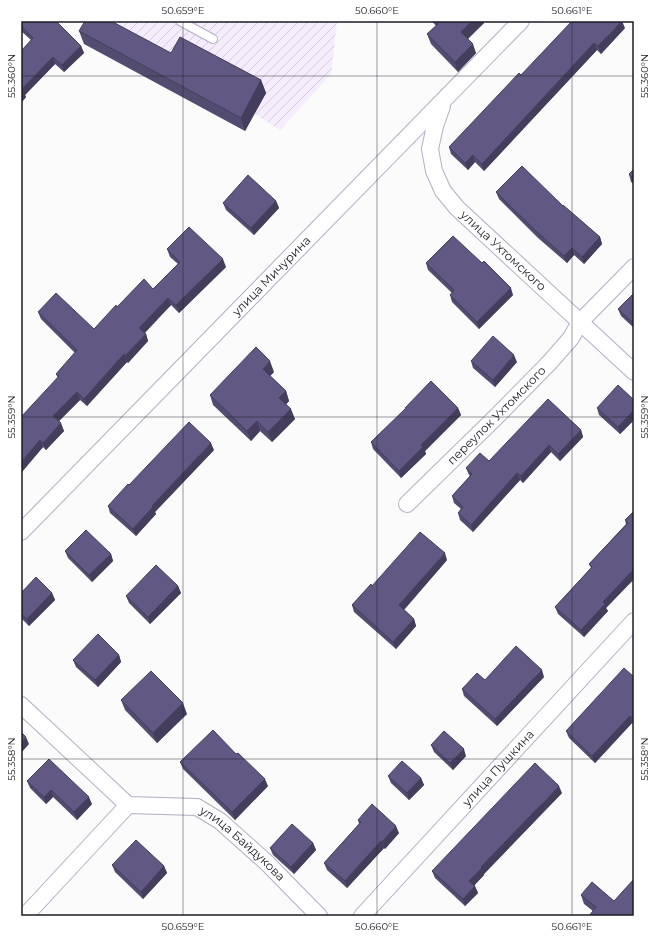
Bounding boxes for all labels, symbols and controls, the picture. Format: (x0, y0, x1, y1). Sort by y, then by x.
text: 50.659°E (162, 4, 205, 17)
text: 50.660°E (355, 4, 399, 17)
text: 50.661°E (552, 4, 593, 17)
text: 55.360°N (5, 54, 18, 98)
text: 55.360°N (638, 54, 651, 98)
street label: улица Ухтомского (457, 206, 550, 294)
street label: улица Мичурина (228, 233, 313, 320)
street label: переулок Ухтомского (444, 362, 549, 468)
text: 55.359°N (5, 395, 18, 439)
text: 55.359°N (638, 395, 651, 439)
street label: улица Пушкина (458, 726, 537, 810)
text: 55.358°N (5, 737, 18, 781)
text: 55.358°N (638, 737, 651, 781)
street label: улица Байдукова (196, 802, 288, 884)
text: 50.659°E (162, 920, 205, 933)
text: 50.660°E (355, 920, 399, 933)
text: 50.661°E (552, 920, 593, 933)

